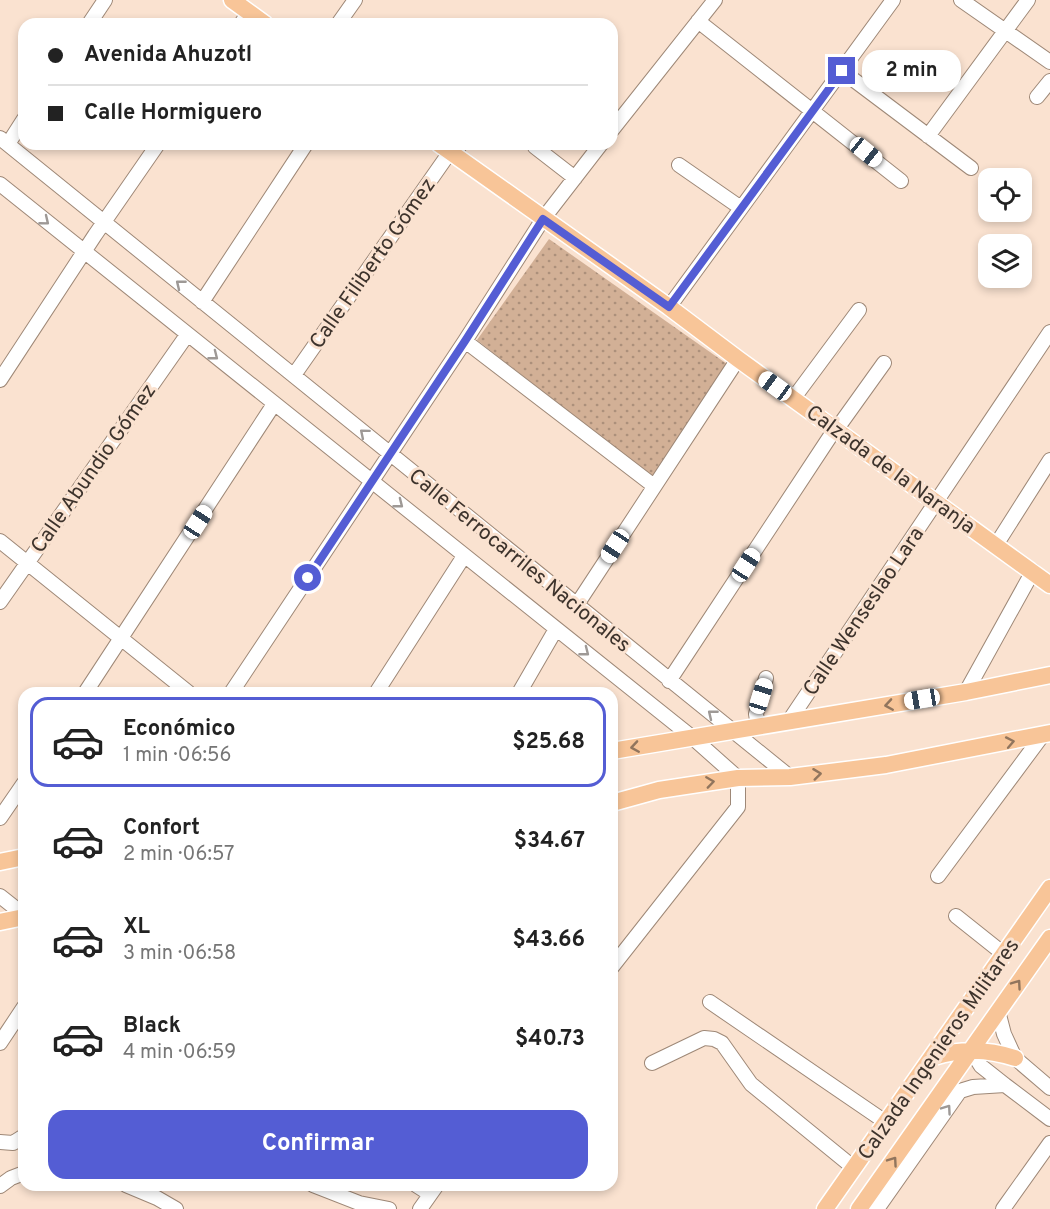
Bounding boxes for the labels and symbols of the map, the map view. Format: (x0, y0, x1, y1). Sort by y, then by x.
callout: 2 min (863, 50, 962, 92)
route end (828, 57, 855, 84)
car (846, 134, 886, 170)
street label: Calle Filiberto Gómez (304, 173, 442, 354)
one-way arrow (39, 214, 50, 225)
one-way arrow (176, 280, 187, 291)
one-way arrow (207, 349, 218, 360)
car (755, 368, 795, 404)
street label: Calle Abundio Gómez (26, 379, 163, 559)
street label: Calzada de la Naranja (800, 400, 980, 541)
one-way arrow (360, 429, 371, 440)
street label: Calle Ferrocarriles Nacionales (402, 463, 636, 659)
one-way arrow (392, 497, 403, 508)
car (181, 502, 215, 542)
street label: Calle Wenseslao Lara (798, 522, 931, 701)
car (598, 526, 632, 566)
car (729, 545, 763, 585)
route start (294, 564, 321, 591)
one-way arrow (578, 644, 589, 655)
car (747, 676, 775, 716)
car (903, 687, 941, 711)
one-way arrow (885, 698, 894, 710)
one-way arrow (707, 711, 718, 722)
one-way arrow (1004, 736, 1014, 749)
one-way arrow (630, 741, 640, 753)
one-way arrow (813, 768, 822, 781)
one-way arrow (706, 777, 715, 789)
street label: Calzada Ingenieros Militares (852, 934, 1026, 1166)
one-way arrow (1010, 980, 1021, 991)
one-way arrow (940, 1105, 951, 1116)
one-way arrow (886, 1156, 897, 1167)

